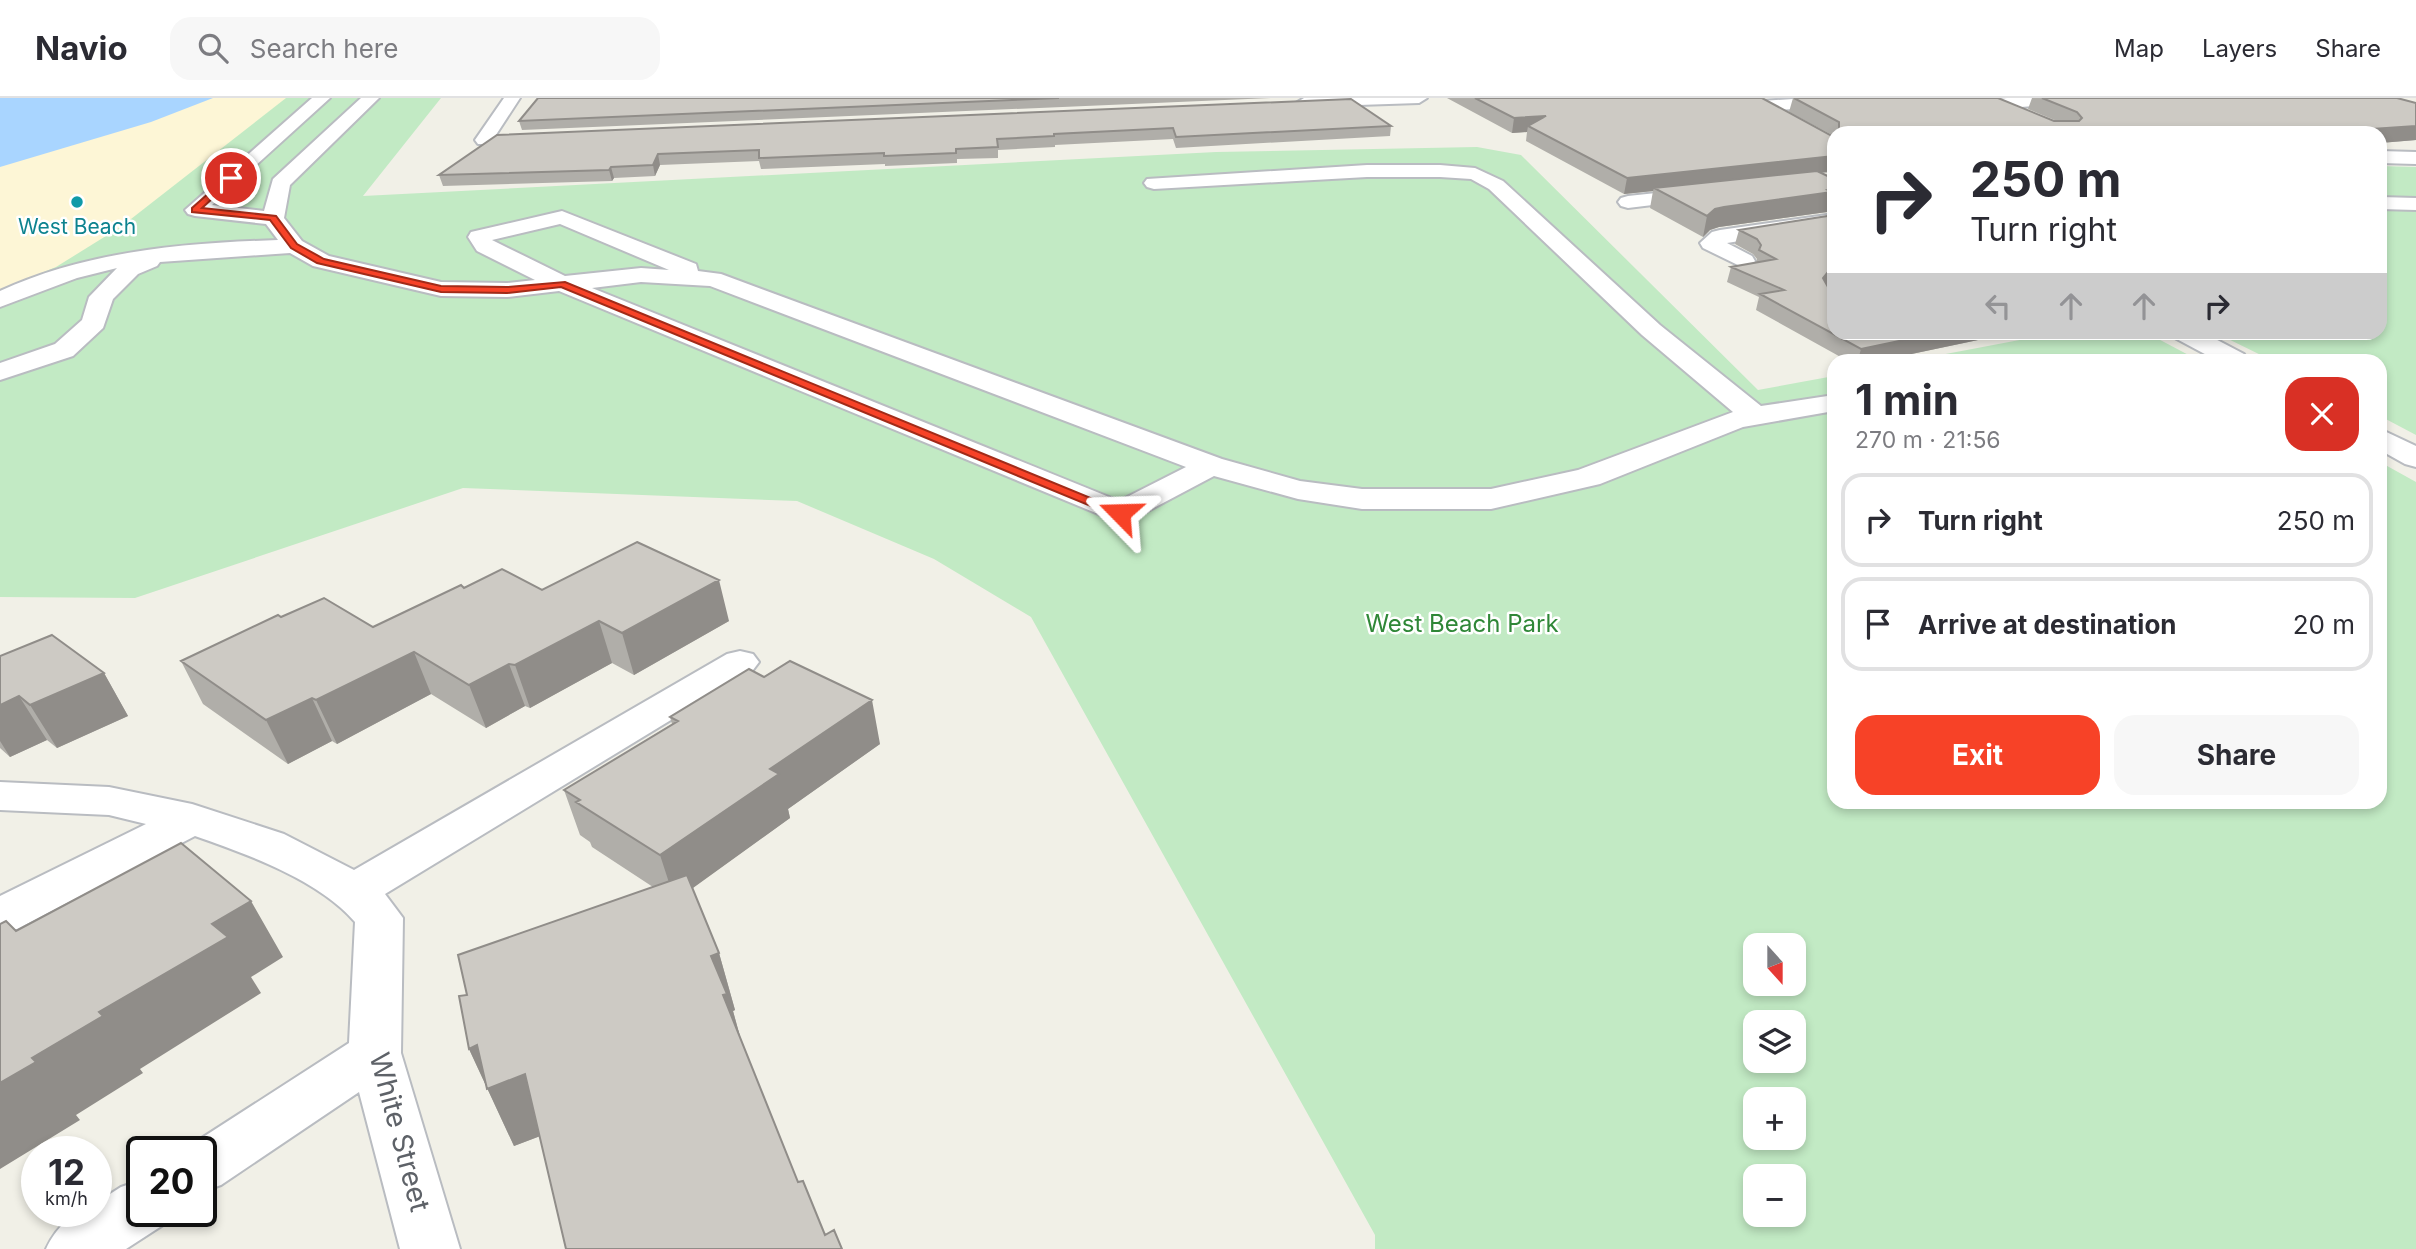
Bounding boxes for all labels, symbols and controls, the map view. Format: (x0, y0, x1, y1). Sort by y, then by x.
search box (170, 17, 660, 80)
text: Navio (35, 28, 128, 68)
icon: search (194, 29, 232, 67)
text: Search here (250, 33, 398, 64)
text: Map (2114, 34, 2164, 63)
text: Layers (2202, 34, 2277, 63)
text: Share (2315, 34, 2381, 63)
pin (201, 148, 261, 208)
text: 250 m (1970, 150, 2122, 209)
icon: right (1855, 154, 1946, 245)
icon: arrive (212, 159, 250, 197)
marker: West Beach (69, 194, 85, 210)
text: Turn right (1970, 210, 2117, 249)
place label: West Beach (18, 214, 136, 239)
icon: left (1979, 287, 2017, 325)
icon: ahead (2052, 287, 2090, 325)
icon: ahead (2125, 287, 2163, 325)
icon: right (2198, 287, 2236, 325)
text: 1 min (1855, 374, 1959, 425)
button: close (2285, 377, 2359, 451)
text: 270 m · 21:56 (1855, 426, 2001, 454)
position arrow (1083, 476, 1157, 550)
icon: right (1859, 501, 1897, 539)
text: Turn right (1918, 505, 2043, 536)
text: 250 m (2277, 505, 2355, 536)
icon: arrive (1859, 605, 1897, 643)
park label: West Beach Park (1365, 609, 1559, 638)
text: Arrive at destination (1918, 609, 2177, 640)
text: 20 m (2293, 609, 2355, 640)
button: Exit (1855, 715, 2100, 795)
button: Share (2114, 715, 2359, 795)
north arrow (1743, 933, 1806, 996)
map controls (1743, 933, 1806, 1227)
button: layers (1743, 1010, 1806, 1073)
street label: White Street (362, 1049, 438, 1215)
button: + (1743, 1087, 1806, 1150)
speed limit sign: 20 (126, 1136, 217, 1227)
text: 12 (48, 1151, 85, 1193)
button: − (1743, 1164, 1806, 1227)
text: km/h (45, 1188, 88, 1209)

